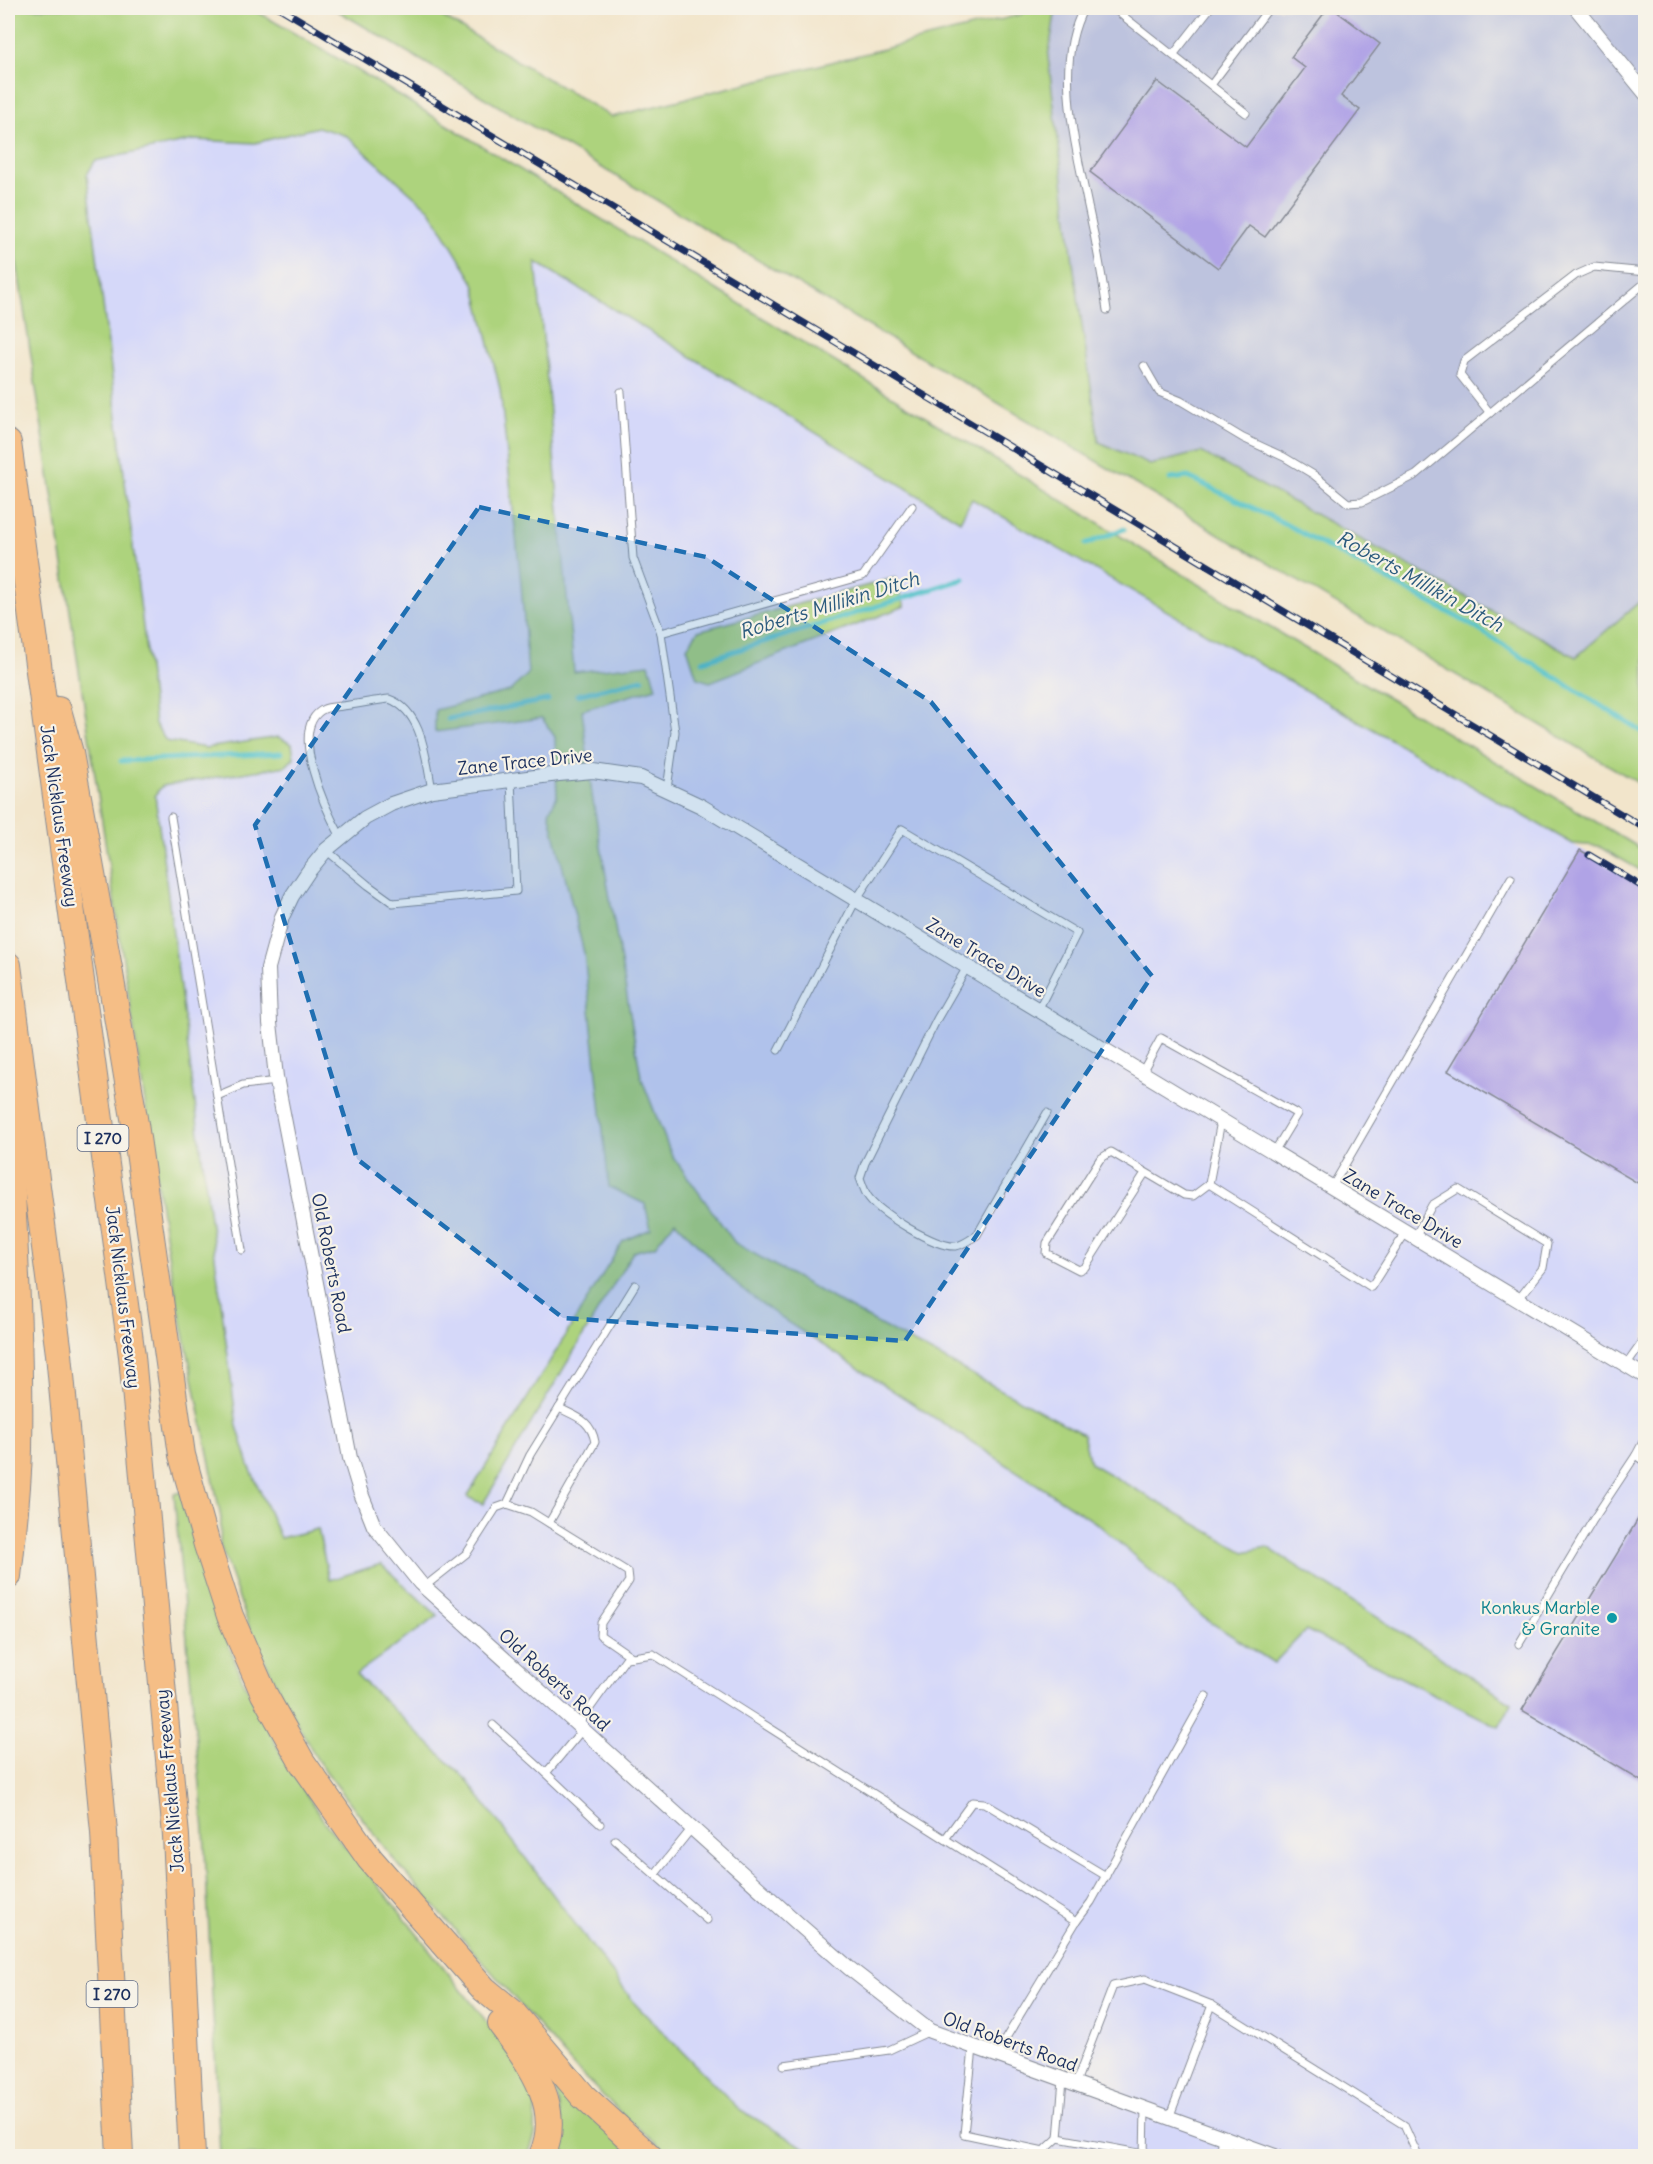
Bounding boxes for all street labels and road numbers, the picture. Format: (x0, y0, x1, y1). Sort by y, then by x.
street label: Jack Nicklaus Freeway (35, 723, 84, 909)
street label: Zane Trace Drive (456, 743, 594, 780)
street label: Zane Trace Drive (922, 913, 1050, 1002)
road number: I 270 (78, 1125, 128, 1151)
street label: Zane Trace Drive (1339, 1164, 1467, 1253)
street label: Old Roberts Road (307, 1191, 356, 1335)
street label: Jack Nicklaus Freeway (101, 1204, 146, 1390)
street label: Old Roberts Road (494, 1624, 615, 1736)
street label: Jack Nicklaus Freeway (150, 1688, 189, 1874)
road number: I 270 (86, 1981, 138, 2007)
street label: Old Roberts Road (940, 2006, 1081, 2077)

